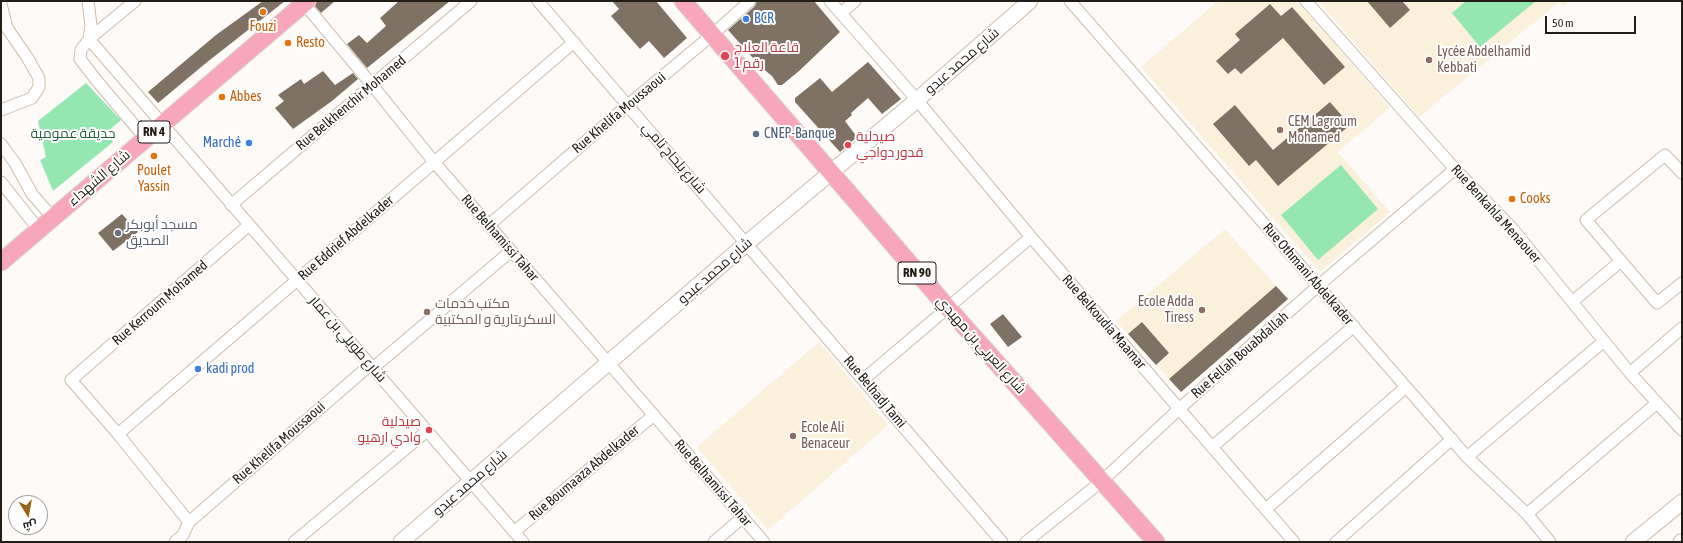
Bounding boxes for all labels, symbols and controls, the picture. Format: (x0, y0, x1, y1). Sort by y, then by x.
marker: Fouzi (258, 7, 268, 17)
scale bar (1547, 8, 1638, 34)
place label: BCR (754, 11, 774, 27)
marker: BCR (741, 14, 751, 24)
text: 50 m (1552, 16, 1574, 30)
place label: Fouzi (250, 19, 276, 35)
street label: شارع محمد عبدو (921, 24, 1003, 98)
place label: Resto (296, 35, 325, 51)
marker: Resto (283, 38, 293, 48)
place label: قاعة العلاج رقم 1 (734, 40, 799, 72)
place label: Lycée Abdelhamid Kebbati (1437, 44, 1531, 76)
marker: قاعة العلاج رقم 1 (719, 50, 731, 62)
street label: Rue Belkhenchir Mohamed (293, 52, 409, 154)
marker: Lycée Abdelhamid Kebbati (1424, 55, 1434, 65)
street label: Rue Khelifa Moussaoui (569, 69, 669, 157)
place label: Abbes (230, 89, 261, 105)
marker: Abbes (217, 92, 227, 102)
place label: CEM Lagroum Mohamed (1288, 114, 1357, 146)
street label: شارع بلحاج تامي (638, 119, 710, 197)
road number: RN 4 (138, 121, 170, 143)
marker: CEM Lagroum Mohamed (1275, 125, 1285, 135)
park label: حديقة عمومية (31, 126, 115, 142)
place label: CNEP-Banque (764, 126, 835, 142)
marker: CNEP-Banque (751, 129, 761, 139)
place label: صيدلية قدور دواجي (856, 129, 924, 162)
place label: Marché (203, 135, 241, 151)
marker: Marché (244, 138, 254, 148)
marker: صيدلية قدور دواجي (843, 140, 853, 150)
street label: شارع الشهداء (65, 146, 133, 210)
marker: Poulet Yassin (149, 151, 159, 161)
street label: Rue Benkahla Menaouer (1448, 161, 1544, 267)
place label: Poulet Yassin (137, 163, 171, 196)
street label: Rue Belhamissi Tahar (458, 191, 542, 285)
place label: Cooks (1520, 191, 1551, 207)
street label: Rue Eddrief Abdelkader (295, 192, 397, 284)
marker: Cooks (1507, 194, 1517, 204)
place label: مسجد أبوبكر الصديق (126, 217, 198, 250)
street label: Rue Othmani Abdelkader (1259, 220, 1357, 328)
marker: مسجد أبوبكر الصديق (113, 228, 123, 238)
street label: شارع محمد عبدو (674, 234, 756, 308)
street label: Rue Kerroum Mohamed (109, 257, 211, 349)
road number: RN 90 (898, 262, 936, 284)
street label: Rue Belkoudia Maamar (1059, 271, 1149, 373)
street label: شارع طويلي بن عمار (306, 292, 390, 386)
street label: شارع العربي بن مهيدي (933, 293, 1029, 397)
place label: Ecole Adda Tiress (1138, 294, 1194, 326)
place label: مكتب خدمات السكريتارية و المكتبية (435, 296, 556, 328)
marker: Ecole Adda Tiress (1197, 305, 1207, 315)
marker: مكتب خدمات السكريتارية و المكتبية (422, 307, 432, 317)
street label: Rue Fellah Bouabdallah (1188, 308, 1292, 402)
street label: Rue Belhadj Tami (840, 353, 910, 431)
place label: kadi prod (206, 361, 254, 377)
marker: kadi prod (193, 364, 203, 374)
street label: Rue Khelifa Moussaoui (229, 398, 329, 488)
place label: صيدلية وادي ارهيو (358, 414, 421, 446)
place label: Ecole Ali Benaceur (801, 420, 850, 452)
street label: Rue Boumaaza Abdelkader (526, 422, 642, 524)
marker: صيدلية وادي ارهيو (424, 425, 434, 435)
marker: Ecole Ali Benaceur (788, 431, 798, 441)
street label: Rue Belhamissi Tahar (671, 436, 755, 530)
street label: شارع محمد عبدو (429, 446, 511, 520)
north arrow (8, 495, 48, 535)
text: ش (22, 519, 38, 533)

